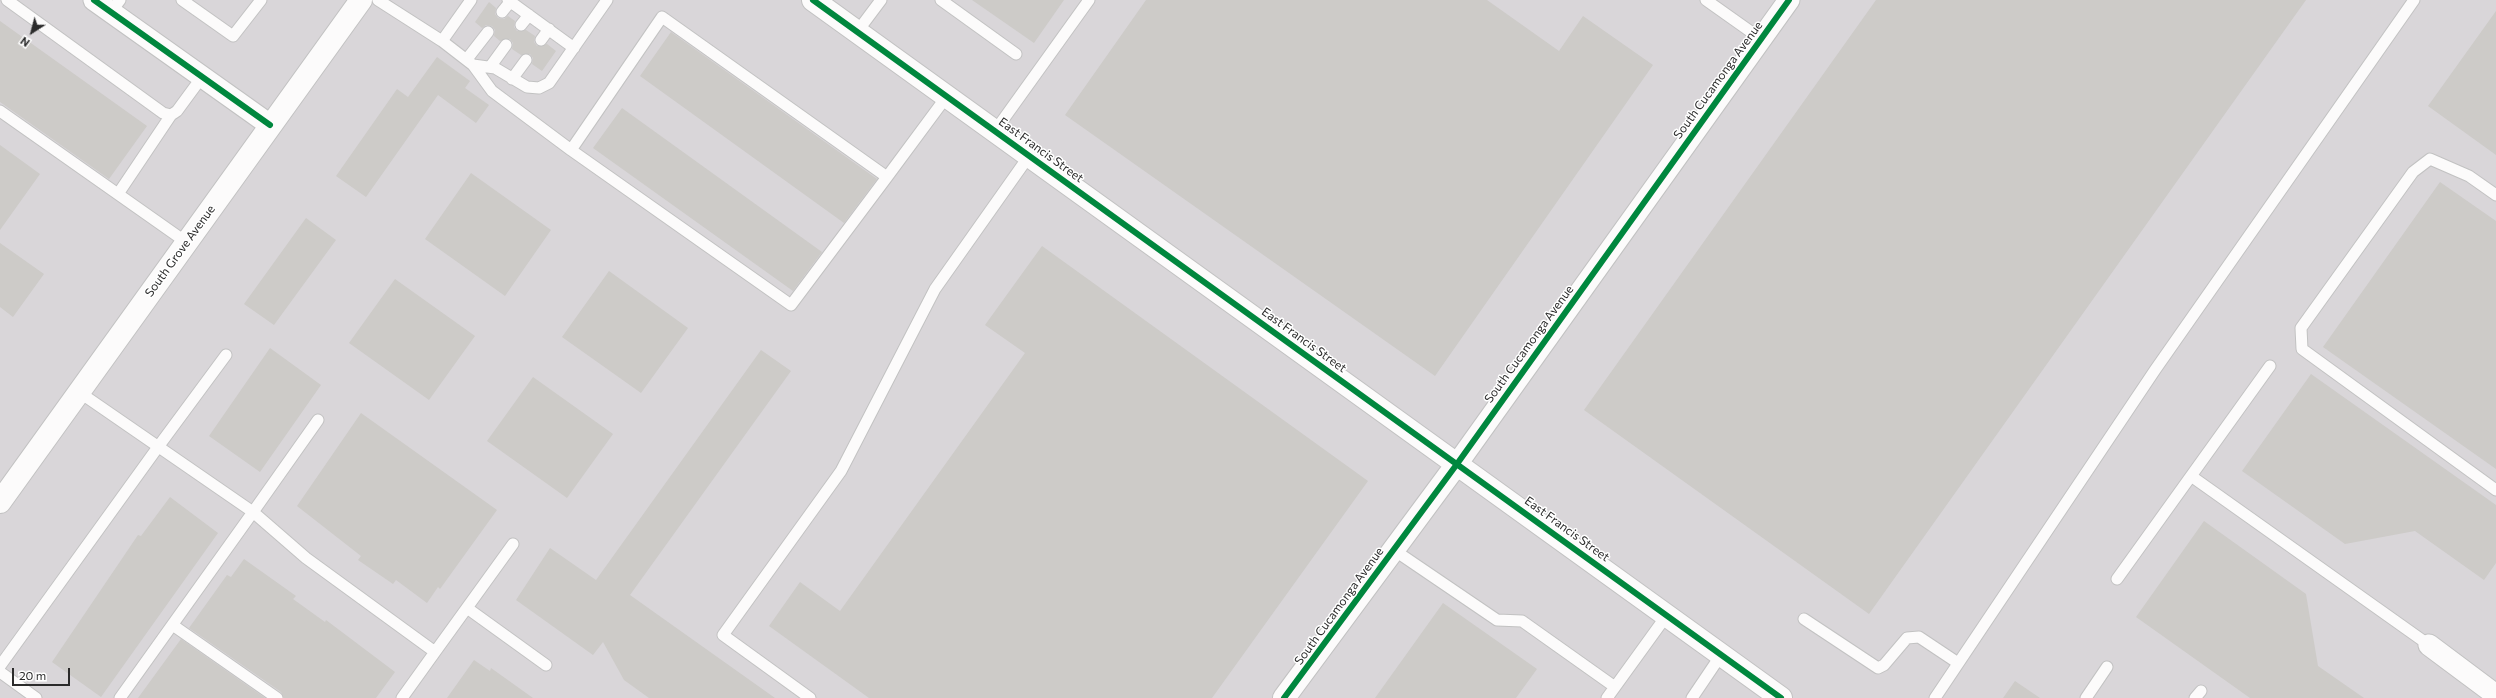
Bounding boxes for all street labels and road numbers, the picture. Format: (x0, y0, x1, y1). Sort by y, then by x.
street label: South Cucamonga Avenue (1671, 18, 1765, 142)
street label: East Francis Street (996, 114, 1086, 186)
street label: South Grove Avenue (142, 202, 218, 300)
street label: South Cucamonga Avenue (1482, 282, 1576, 406)
street label: East Francis Street (1259, 304, 1349, 376)
street label: East Francis Street (1522, 493, 1612, 565)
street label: South Cucamonga Avenue (1292, 544, 1386, 668)

